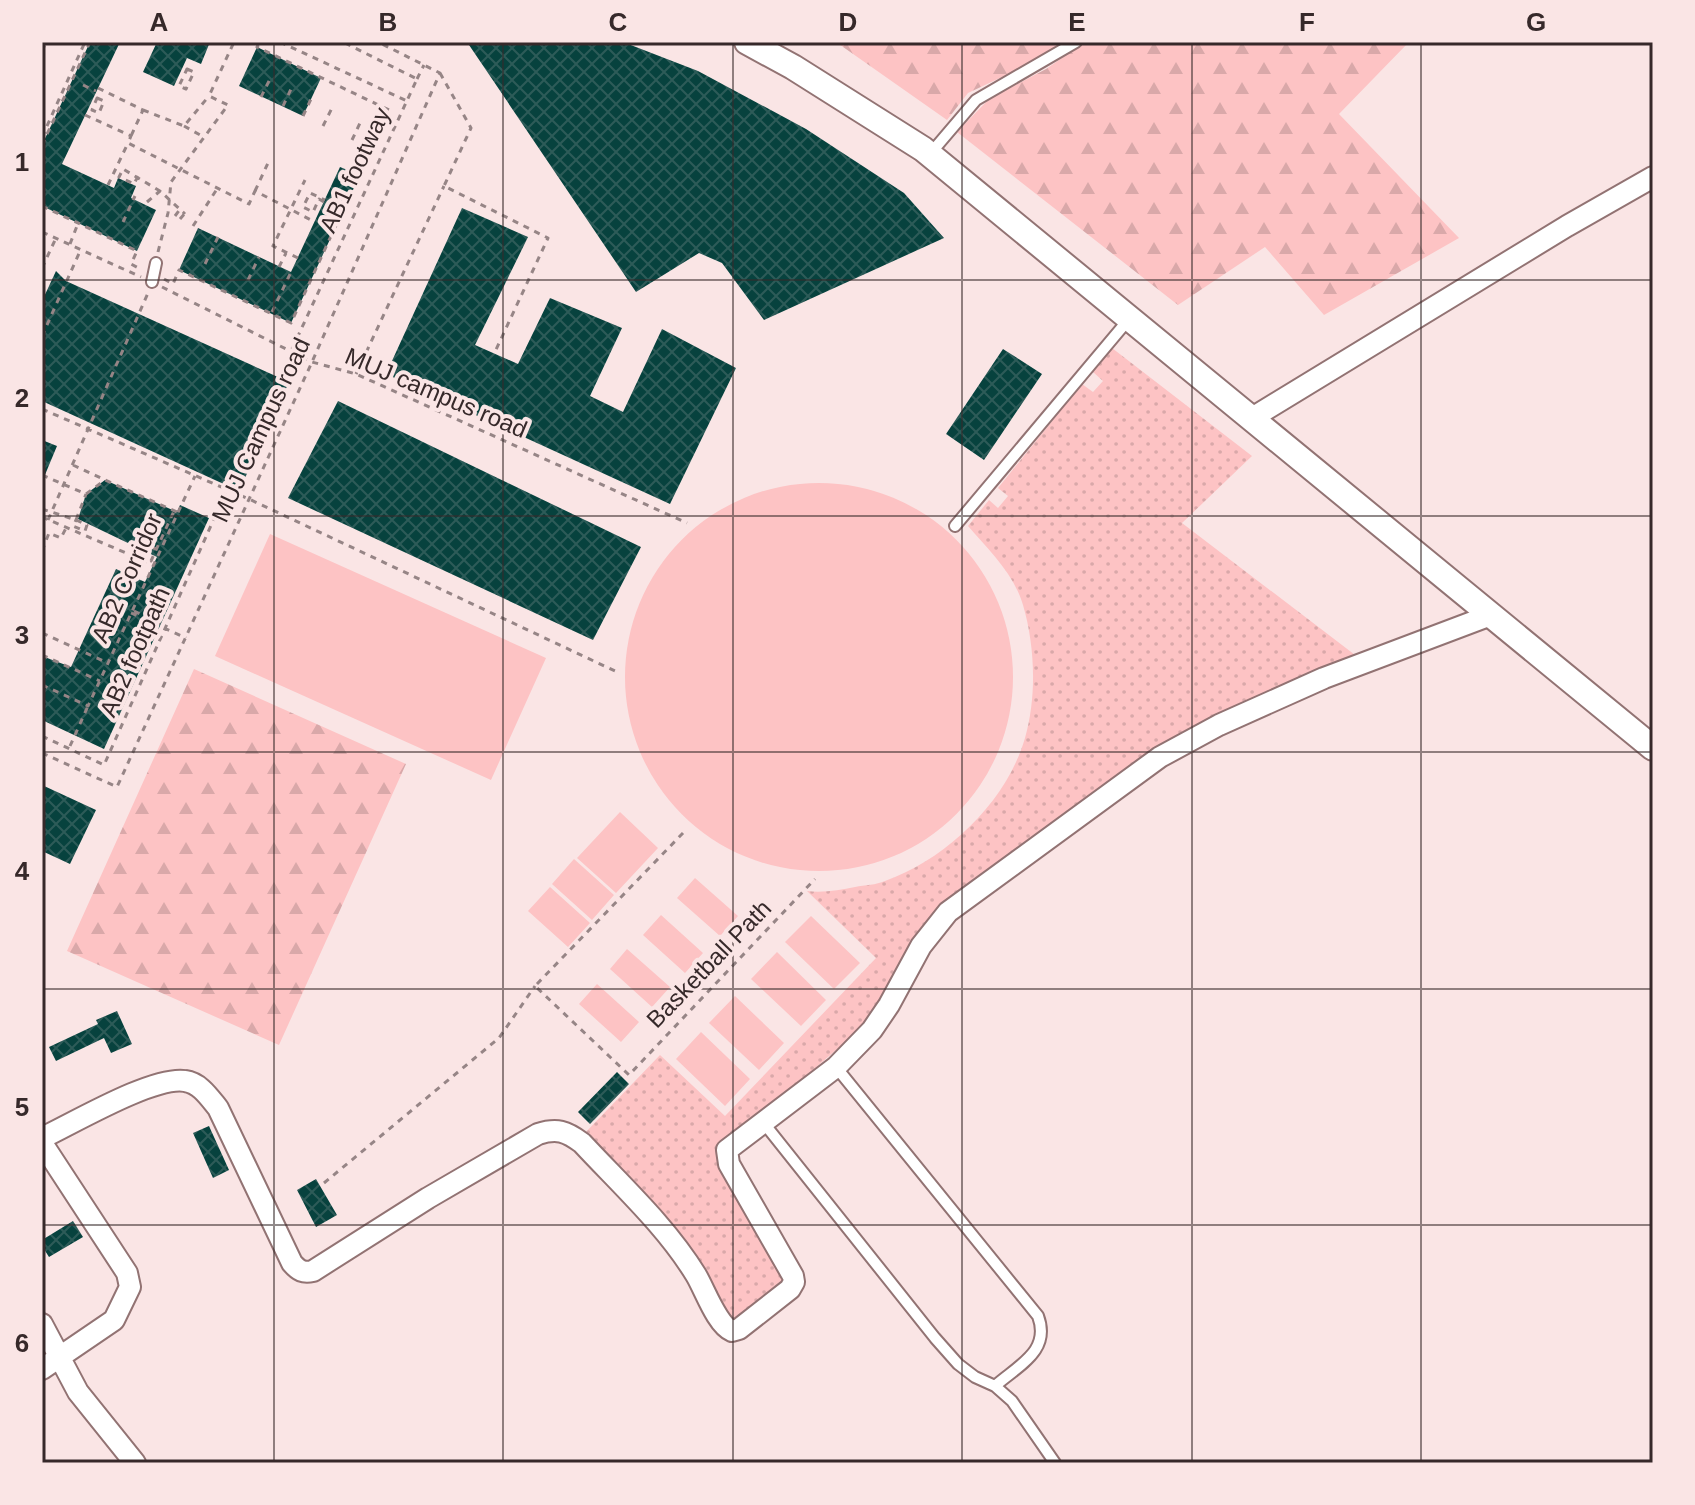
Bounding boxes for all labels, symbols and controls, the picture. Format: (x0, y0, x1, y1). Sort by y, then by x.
text: A (150, 7, 169, 37)
text: B (379, 7, 397, 37)
text: C (609, 7, 628, 37)
text: D (839, 7, 857, 37)
text: E (1068, 7, 1086, 37)
text: F (1299, 7, 1315, 37)
text: G (1526, 7, 1546, 37)
street label: AB1 footway (314, 103, 395, 237)
text: 1 (15, 147, 29, 177)
street label: MUJ Campus road (206, 333, 315, 526)
street label: MUJ campus road (341, 342, 531, 443)
text: 2 (15, 383, 29, 413)
street label: AB2 Corridor (86, 509, 167, 647)
street label: AB2 footpath (94, 583, 175, 721)
text: 3 (15, 620, 29, 650)
text: 4 (15, 856, 30, 886)
street label: Basketball Path (641, 894, 776, 1033)
text: 5 (15, 1092, 29, 1122)
text: 6 (15, 1328, 29, 1358)

